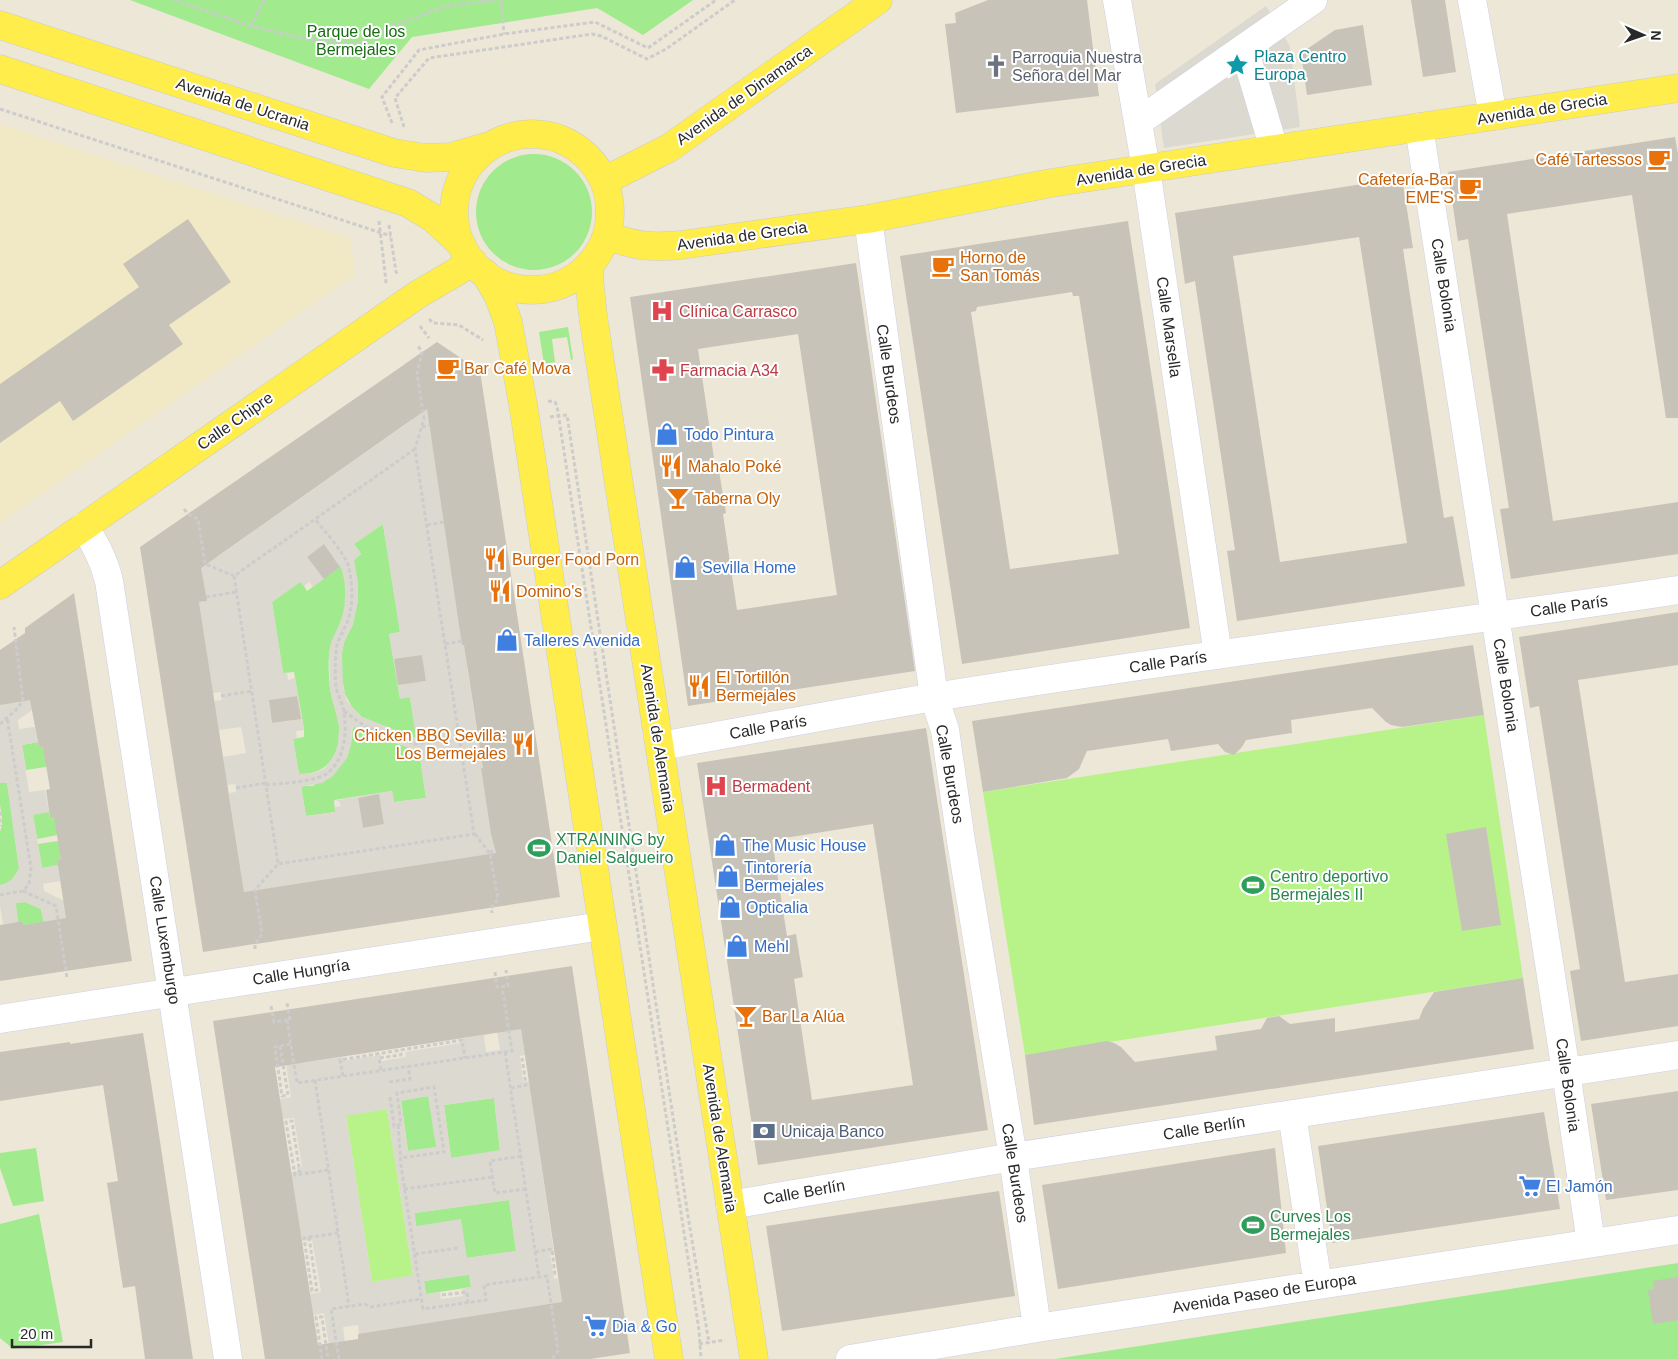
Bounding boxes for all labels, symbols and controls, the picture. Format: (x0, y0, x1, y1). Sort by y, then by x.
north arrow (1618, 10, 1668, 60)
park label: Parque de los Bermejales (307, 23, 405, 58)
text: N (1648, 30, 1664, 41)
street label: Avenida de Dinamarca (673, 42, 815, 148)
place label: Plaza Centro Europa (1254, 48, 1347, 83)
place label: Parroquia Nuestra Señora del Mar (1012, 49, 1142, 84)
place icon: Plaza Centro Europa (1224, 52, 1250, 78)
church icon: Parroquia Nuestra Señora del Mar (983, 53, 1009, 79)
street label: Avenida de Ucrania (174, 74, 312, 134)
street label: Avenida de Grecia (1476, 90, 1608, 128)
cafe icon: Café Tartessos (1646, 146, 1672, 172)
street label: Avenida de Grecia (1075, 151, 1207, 189)
place label: Café Tartessos (1536, 151, 1642, 168)
place label: Cafetería-Bar EME'S (1358, 171, 1455, 206)
cafe icon: Cafetería-Bar EME'S (1457, 175, 1483, 201)
street label: Avenida de Grecia (676, 218, 808, 254)
street label: Calle Bolonia (1428, 237, 1460, 333)
place label: Horno de San Tomás (960, 249, 1040, 284)
cafe icon: Horno de San Tomás (930, 253, 956, 279)
street label: Calle Marsella (1154, 276, 1184, 378)
hospital icon: Clínica Carrasco (649, 298, 675, 324)
place label: Clínica Carrasco (679, 303, 797, 320)
street label: Calle Burdeos (874, 323, 904, 425)
cafe icon: Bar Café Mova (435, 355, 461, 381)
pharmacy icon: Farmacia A34 (650, 357, 676, 383)
place label: Bar Café Mova (464, 360, 571, 377)
place label: Farmacia A34 (680, 362, 779, 379)
street label: Calle Chipre (194, 389, 276, 453)
shop icon: Todo Pintura (654, 421, 680, 447)
place label: Todo Pintura (684, 426, 774, 443)
restaurant icon: Mahalo Poké (658, 453, 684, 479)
place label: Mahalo Poké (688, 458, 781, 475)
bar icon: Taberna Oly (665, 485, 691, 511)
place label: Taberna Oly (694, 490, 780, 507)
restaurant icon: Burger Food Porn (482, 546, 508, 572)
place label: Burger Food Porn (512, 551, 639, 568)
shop icon: Sevilla Home (672, 554, 698, 580)
place label: Sevilla Home (702, 559, 796, 576)
restaurant icon: Domino's (487, 578, 513, 604)
place label: Domino's (516, 583, 582, 600)
street label: Calle París (1529, 592, 1609, 620)
shop icon: Talleres Avenida (494, 627, 520, 653)
place label: Talleres Avenida (524, 632, 640, 649)
street label: Calle Bolonia (1490, 637, 1522, 733)
street label: Calle París (1128, 648, 1208, 676)
street label: Avenida de Alemania (638, 663, 678, 814)
place label: El Tortillón Bermejales (716, 669, 796, 704)
restaurant icon: El Tortillón Bermejales (686, 673, 712, 699)
street label: Calle París (728, 712, 808, 742)
street label: Calle Burdeos (933, 723, 967, 825)
place label: Chicken BBQ Sevilla: Los Bermejales (354, 727, 506, 762)
restaurant icon: Chicken BBQ Sevilla: Los Bermejales (510, 731, 536, 757)
hospital icon: Bermadent (703, 773, 729, 799)
place label: Bermadent (732, 778, 811, 795)
place label: XTRAINING by Daniel Salgueiro (556, 831, 674, 866)
shop icon: The Music House (712, 832, 738, 858)
sports icon: XTRAINING by Daniel Salgueiro (526, 835, 552, 861)
place label: The Music House (742, 837, 867, 854)
place label: Tintorería Bermejales (744, 859, 824, 894)
shop icon: Tintorería Bermejales (715, 863, 741, 889)
place label: Centro deportivo Bermejales II (1270, 868, 1388, 903)
sports icon: Centro deportivo Bermejales II (1240, 872, 1266, 898)
street label: Calle Luxemburgo (146, 875, 184, 1006)
shop icon: Opticalia (717, 894, 743, 920)
place label: Opticalia (746, 899, 808, 916)
shop icon: Mehl (724, 933, 750, 959)
place label: Mehl (754, 938, 789, 955)
street label: Calle Hungría (251, 956, 351, 988)
bar icon: Bar La Alúa (733, 1003, 759, 1029)
place label: Bar La Alúa (762, 1008, 845, 1025)
street label: Calle Bolonia (1553, 1037, 1583, 1133)
street label: Avenida de Alemania (700, 1063, 740, 1214)
street label: Calle Berlín (1162, 1113, 1246, 1143)
bank icon: Unicaja Banco (751, 1118, 777, 1144)
street label: Calle Burdeos (999, 1122, 1031, 1224)
place label: Unicaja Banco (781, 1123, 884, 1140)
supermarket icon: El Jamón (1517, 1173, 1543, 1199)
street label: Calle Berlín (762, 1176, 846, 1208)
place label: El Jamón (1546, 1178, 1613, 1195)
place label: Curves Los Bermejales (1270, 1208, 1351, 1243)
sports icon: Curves Los Bermejales (1240, 1212, 1266, 1238)
street label: Avenida Paseo de Europa (1171, 1270, 1357, 1316)
supermarket icon: Dia & Go (583, 1313, 609, 1339)
scale bar (12, 1316, 91, 1348)
place label: Dia & Go (612, 1318, 677, 1335)
text: 20 m (20, 1325, 53, 1342)

